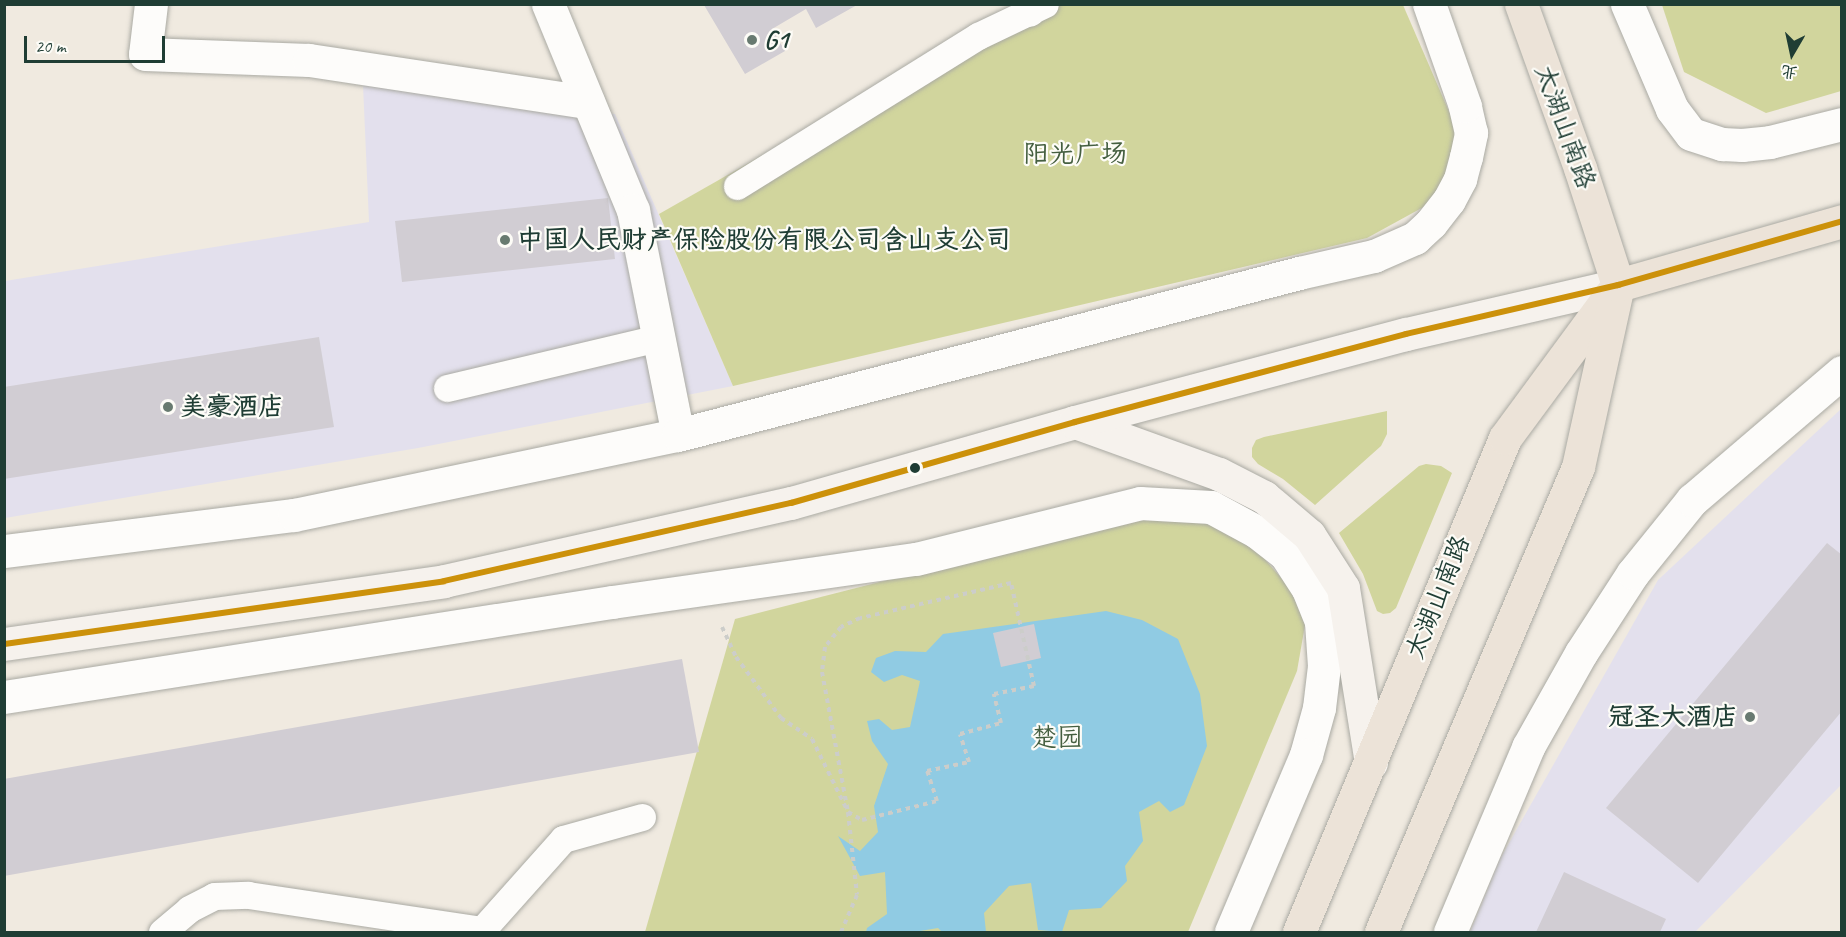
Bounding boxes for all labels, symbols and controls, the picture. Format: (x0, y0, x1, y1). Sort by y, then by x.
scale bar (27, 24, 168, 62)
place label: G1 (764, 24, 789, 56)
north arrow (1762, 24, 1822, 84)
marker: G1 (745, 33, 759, 47)
text: 20 m (35, 35, 66, 57)
street label: 太湖山南路 (1528, 61, 1602, 193)
text: 北 (1780, 61, 1799, 83)
park label: 阳光广场 (1023, 138, 1127, 170)
place label: 中国人民财产保险股份有限公司含山支公司 (517, 224, 1011, 256)
marker: 中国人民财产保险股份有限公司含山支公司 (498, 233, 512, 247)
place label: 美豪酒店 (180, 391, 284, 423)
marker: 美豪酒店 (161, 400, 175, 414)
unlabelled marker (909, 462, 921, 474)
street label: 太湖山南路 (1399, 531, 1477, 663)
place label: 冠圣大酒店 (1608, 701, 1738, 733)
marker: 冠圣大酒店 (1743, 710, 1757, 724)
park label: 楚园 (1031, 722, 1083, 754)

